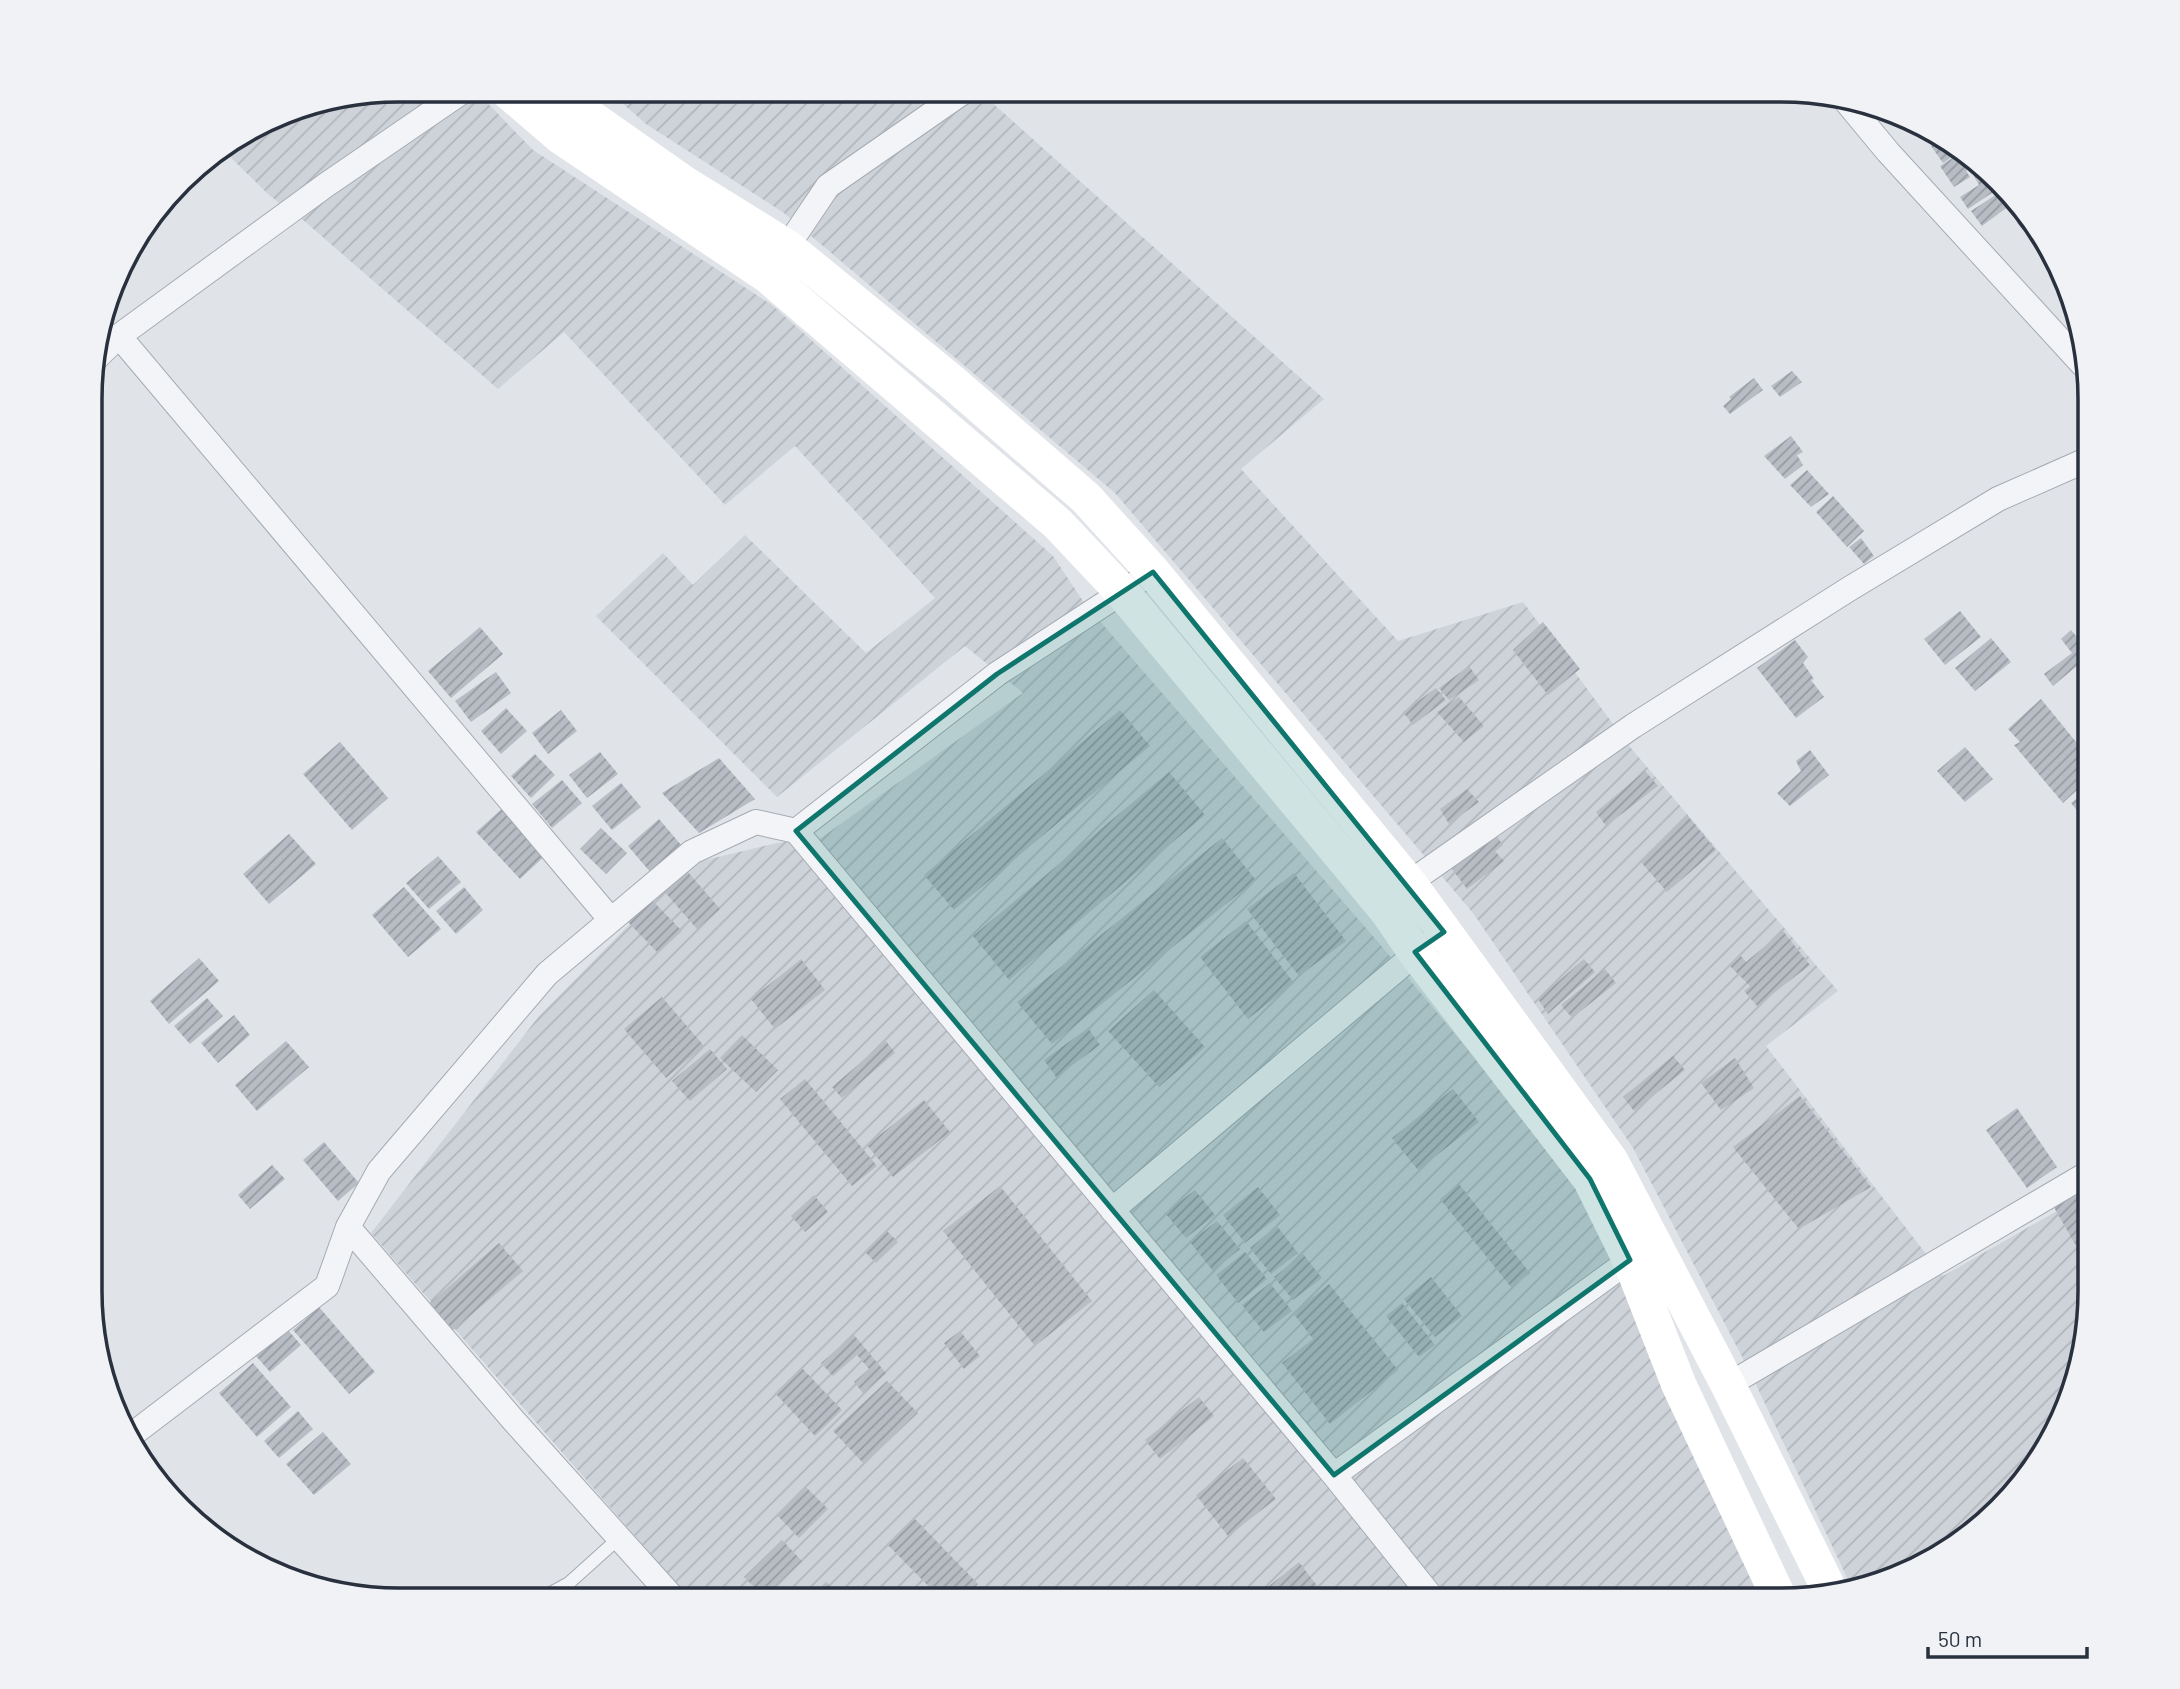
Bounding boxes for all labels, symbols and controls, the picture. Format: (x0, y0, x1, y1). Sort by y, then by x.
scale bar (1928, 1616, 2087, 1660)
text: 50 m (1938, 1626, 1982, 1651)

